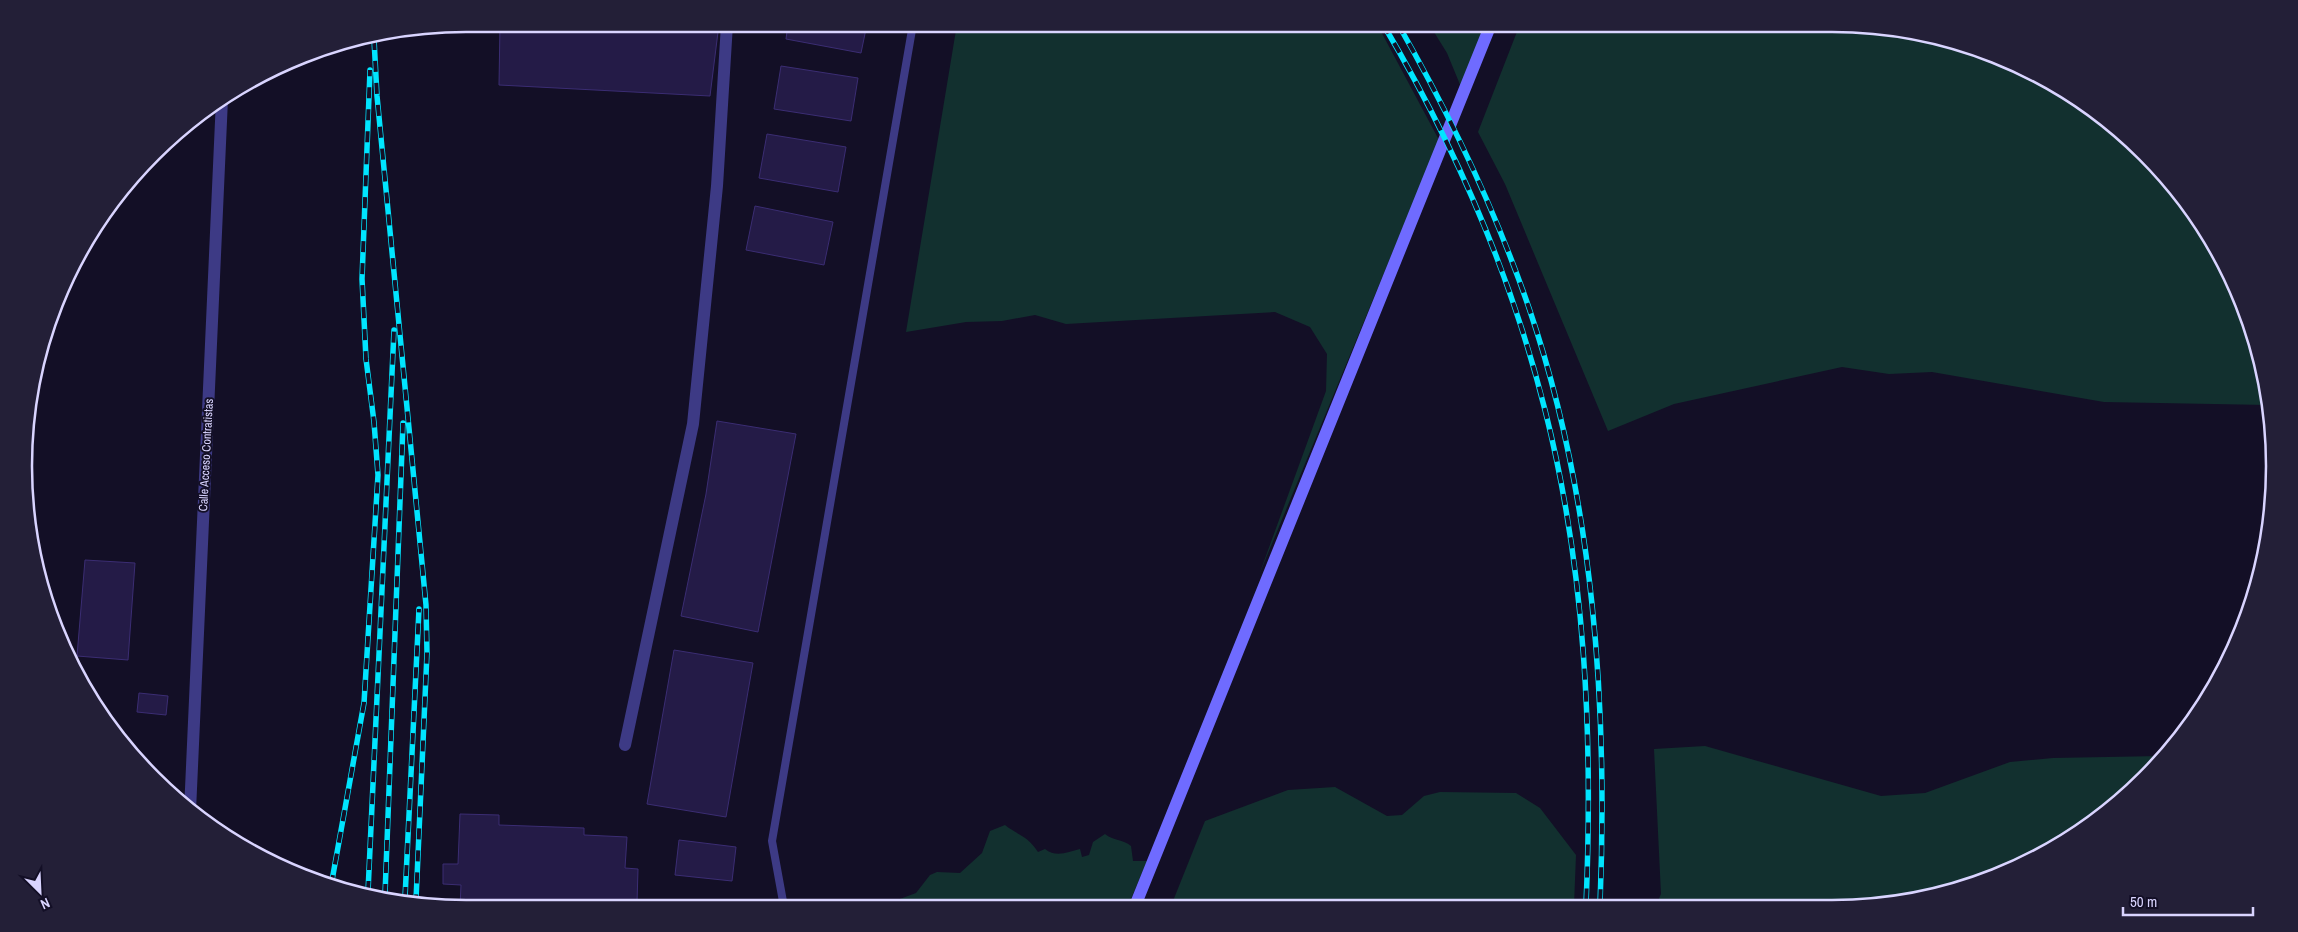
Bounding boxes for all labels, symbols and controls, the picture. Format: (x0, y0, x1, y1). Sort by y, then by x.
street label: Calle Acceso Contratistas (195, 398, 217, 512)
north arrow (15, 867, 65, 917)
scale bar (2123, 884, 2253, 916)
text: 50 m (2130, 891, 2157, 912)
text: N (38, 894, 53, 914)

